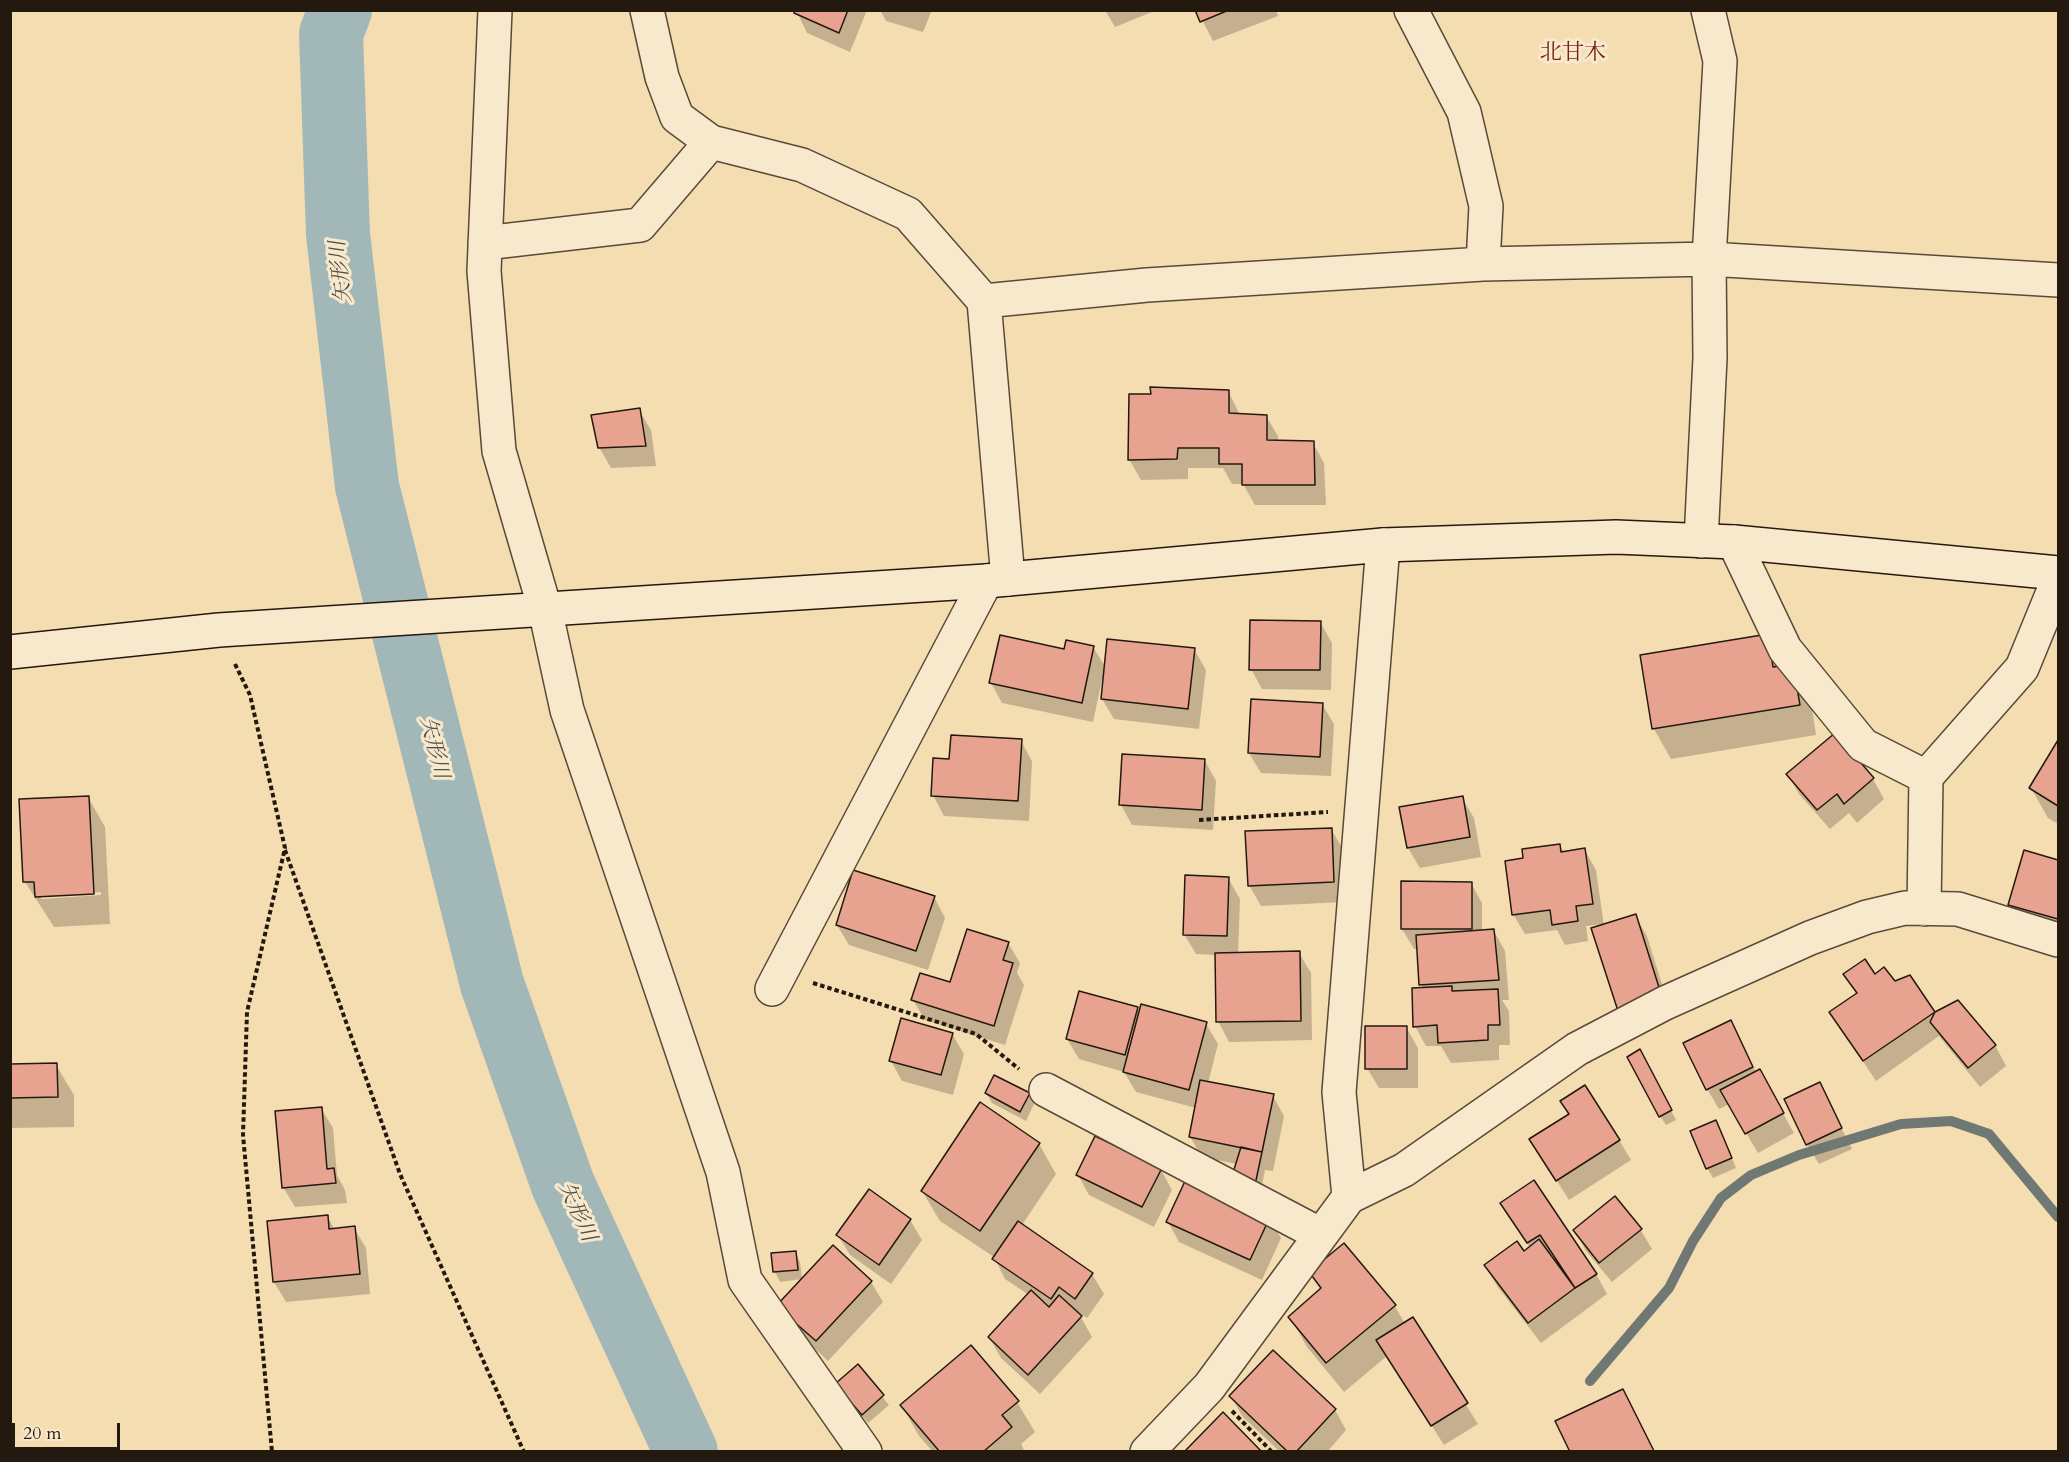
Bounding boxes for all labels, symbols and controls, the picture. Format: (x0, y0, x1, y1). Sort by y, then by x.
district label: 北甘木 (1540, 41, 1606, 67)
water label: 矢形川 (326, 239, 358, 305)
water label: 矢形川 (413, 714, 453, 782)
water label: 矢形川 (552, 1178, 600, 1246)
scale bar (15, 1411, 123, 1449)
text: 20 m (23, 1421, 62, 1446)

